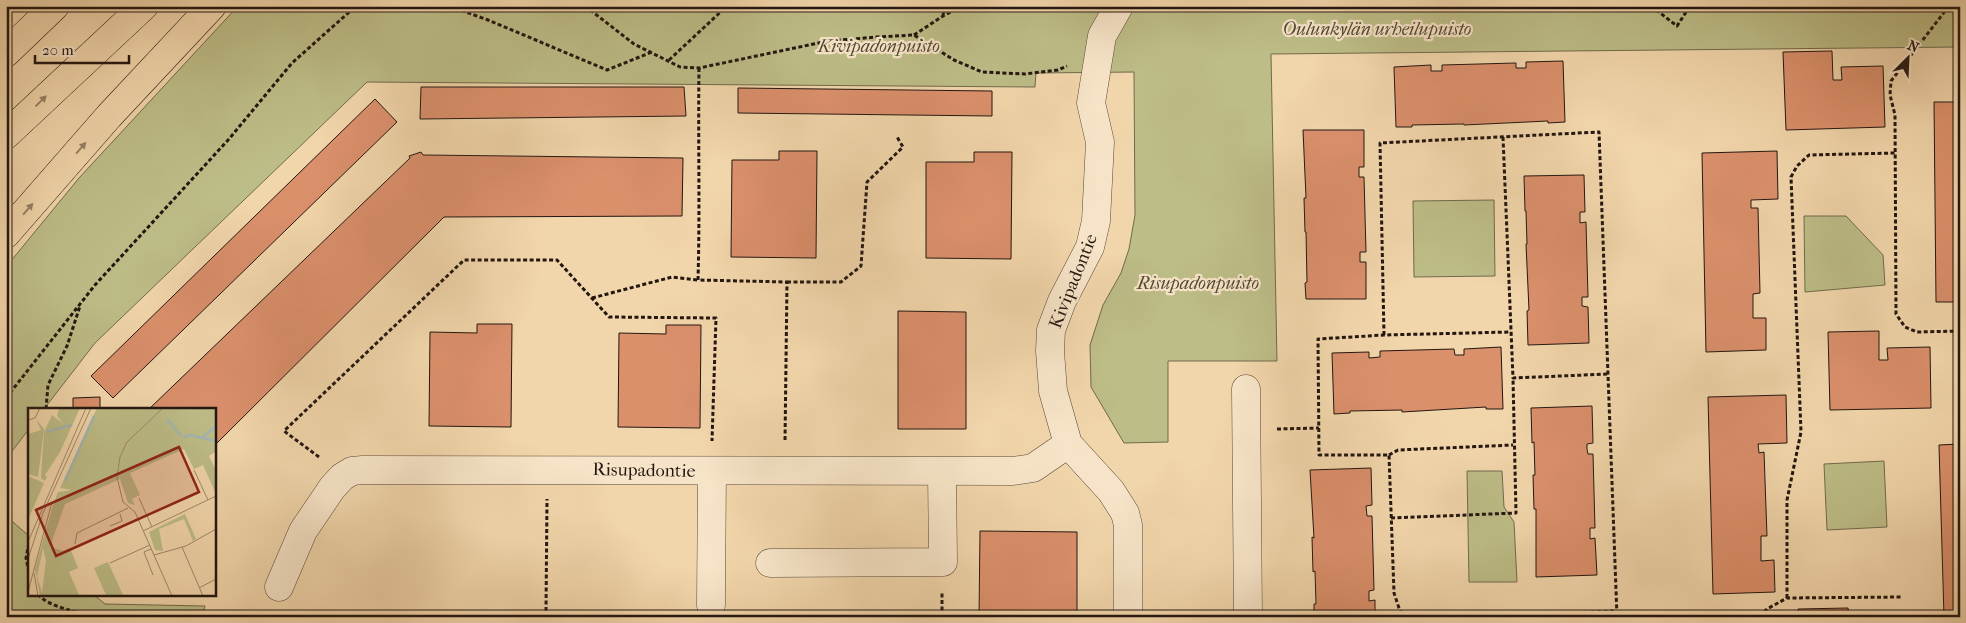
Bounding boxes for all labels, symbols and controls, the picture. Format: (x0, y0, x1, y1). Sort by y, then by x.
park label: Oulunkylän urheilupuisto (1282, 19, 1472, 40)
scale bar (35, 32, 129, 64)
north arrow (1884, 32, 1934, 82)
park label: Kivipadonpuisto (816, 36, 940, 57)
text: N (1905, 37, 1922, 57)
text: 20 m (42, 41, 74, 59)
one-way arrow (35, 95, 47, 107)
one-way arrow (75, 142, 86, 154)
one-way arrow (22, 203, 33, 216)
street label: Kivipadontie (1045, 231, 1102, 332)
park label: Risupadonpuisto (1136, 273, 1259, 294)
inset map (28, 408, 215, 596)
street label: Risupadontie (592, 459, 696, 482)

